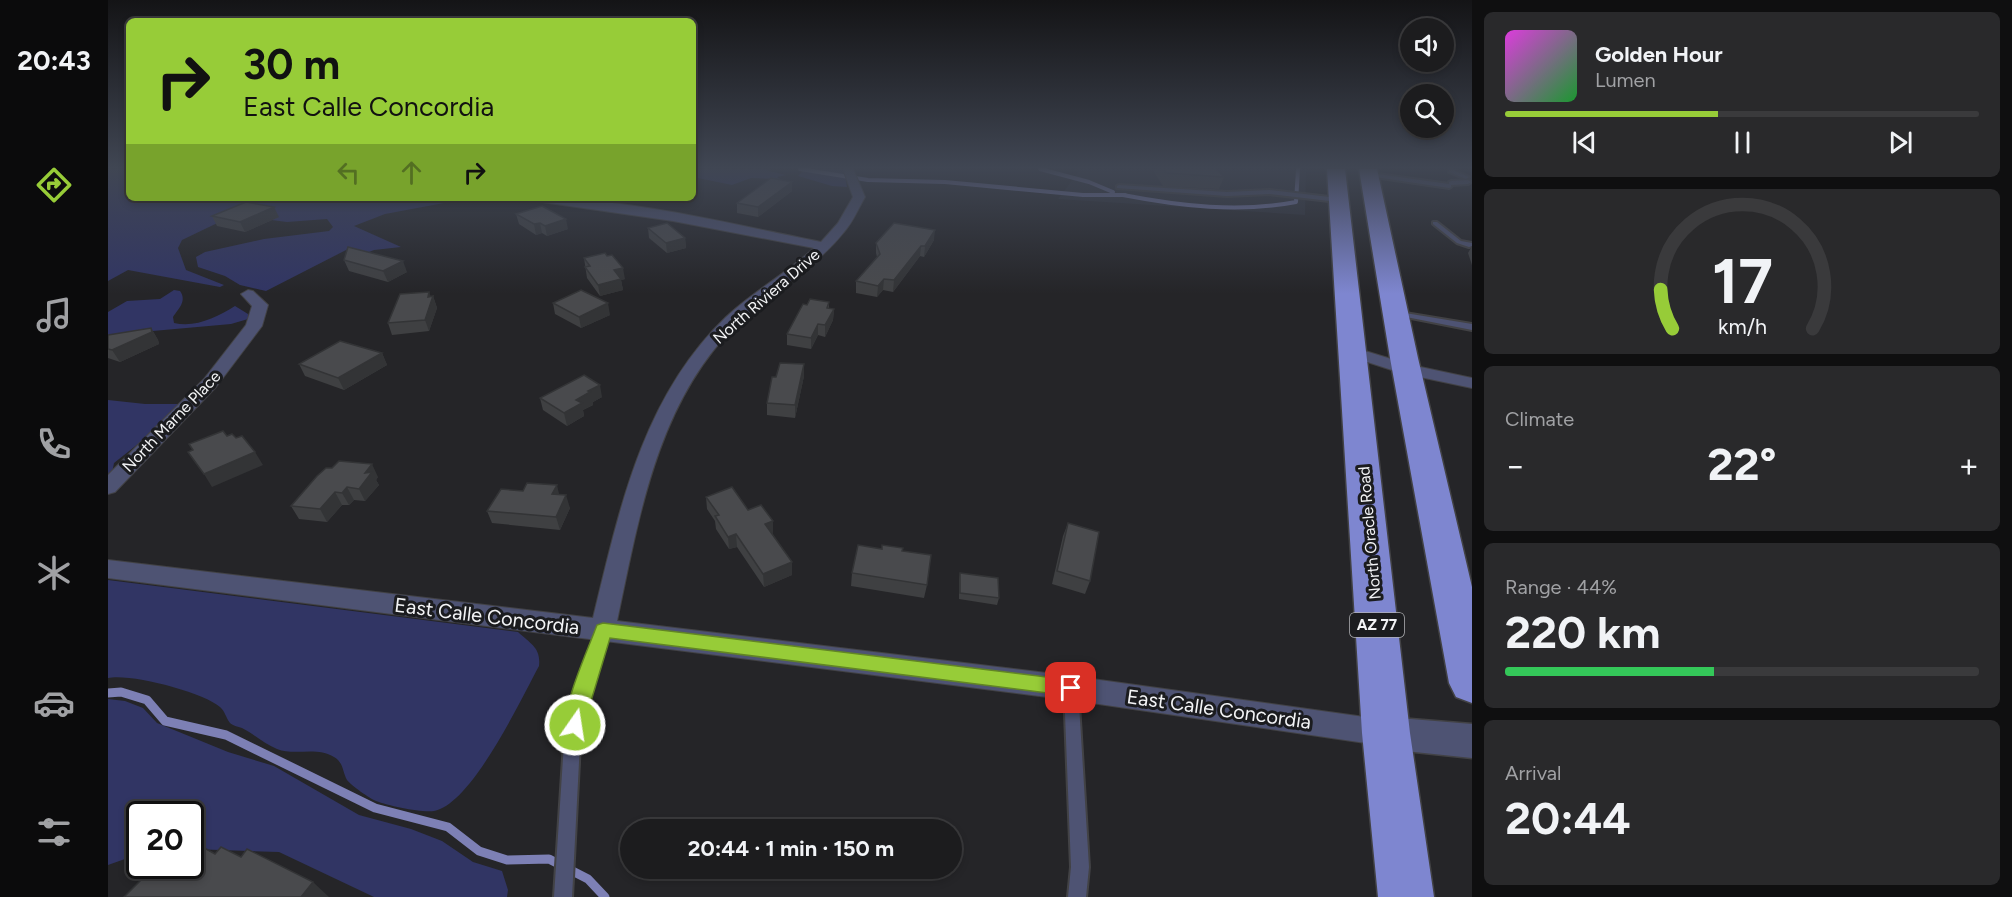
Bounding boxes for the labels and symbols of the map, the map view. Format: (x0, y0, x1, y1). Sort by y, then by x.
street label: North Riviera Drive (709, 245, 824, 348)
street label: North Marne Place (118, 367, 225, 476)
street label: North Oracle Road (1354, 466, 1385, 600)
street label: East Calle Concordia (393, 593, 581, 639)
road number: AZ 77 (1350, 613, 1404, 637)
pin (1045, 662, 1096, 713)
street label: East Calle Concordia (1125, 684, 1313, 734)
position arrow (543, 693, 607, 757)
speed limit sign: 20 (126, 801, 204, 879)

